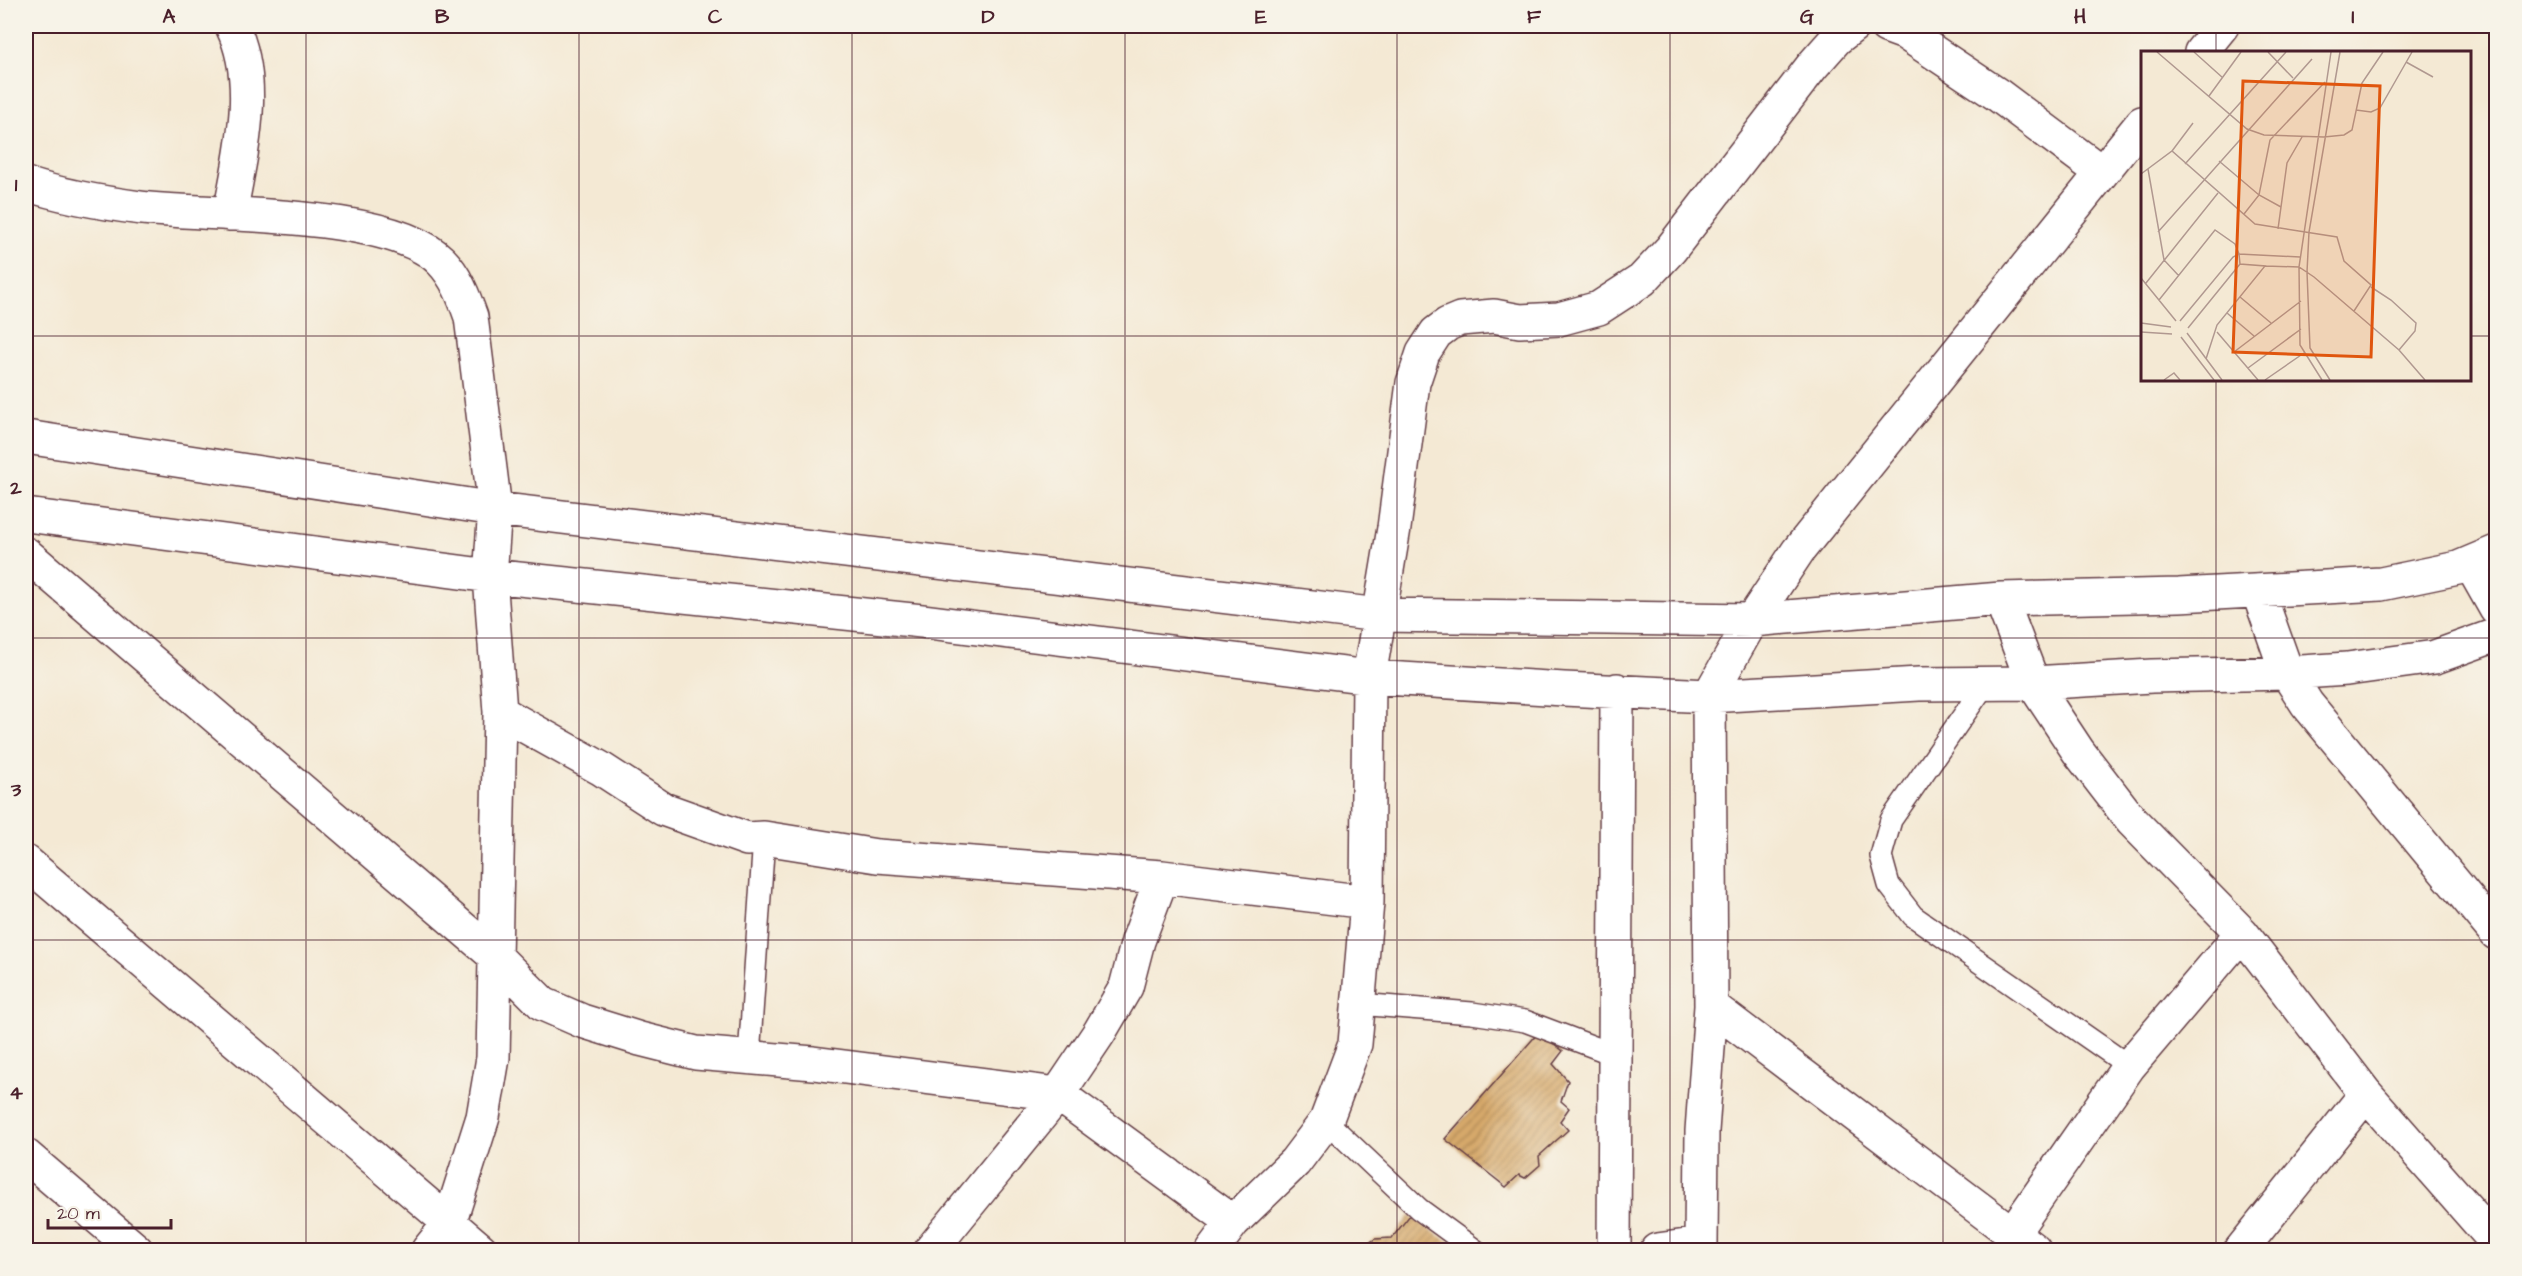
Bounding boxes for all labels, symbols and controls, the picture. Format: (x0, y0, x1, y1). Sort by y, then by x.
text: A (163, 3, 176, 31)
text: B (435, 3, 450, 31)
text: C (708, 3, 723, 31)
text: D (982, 3, 995, 31)
text: E (1255, 3, 1267, 31)
text: F (1527, 3, 1542, 31)
text: G (1800, 3, 1814, 31)
text: H (2074, 3, 2086, 31)
text: I (2351, 3, 2355, 31)
inset map (2141, 51, 2471, 381)
text: 1 (15, 171, 18, 199)
text: 2 (9, 474, 22, 502)
text: 3 (10, 776, 22, 804)
text: 4 (9, 1079, 23, 1107)
scale bar (48, 1192, 171, 1230)
text: 20 m (57, 1201, 100, 1226)

